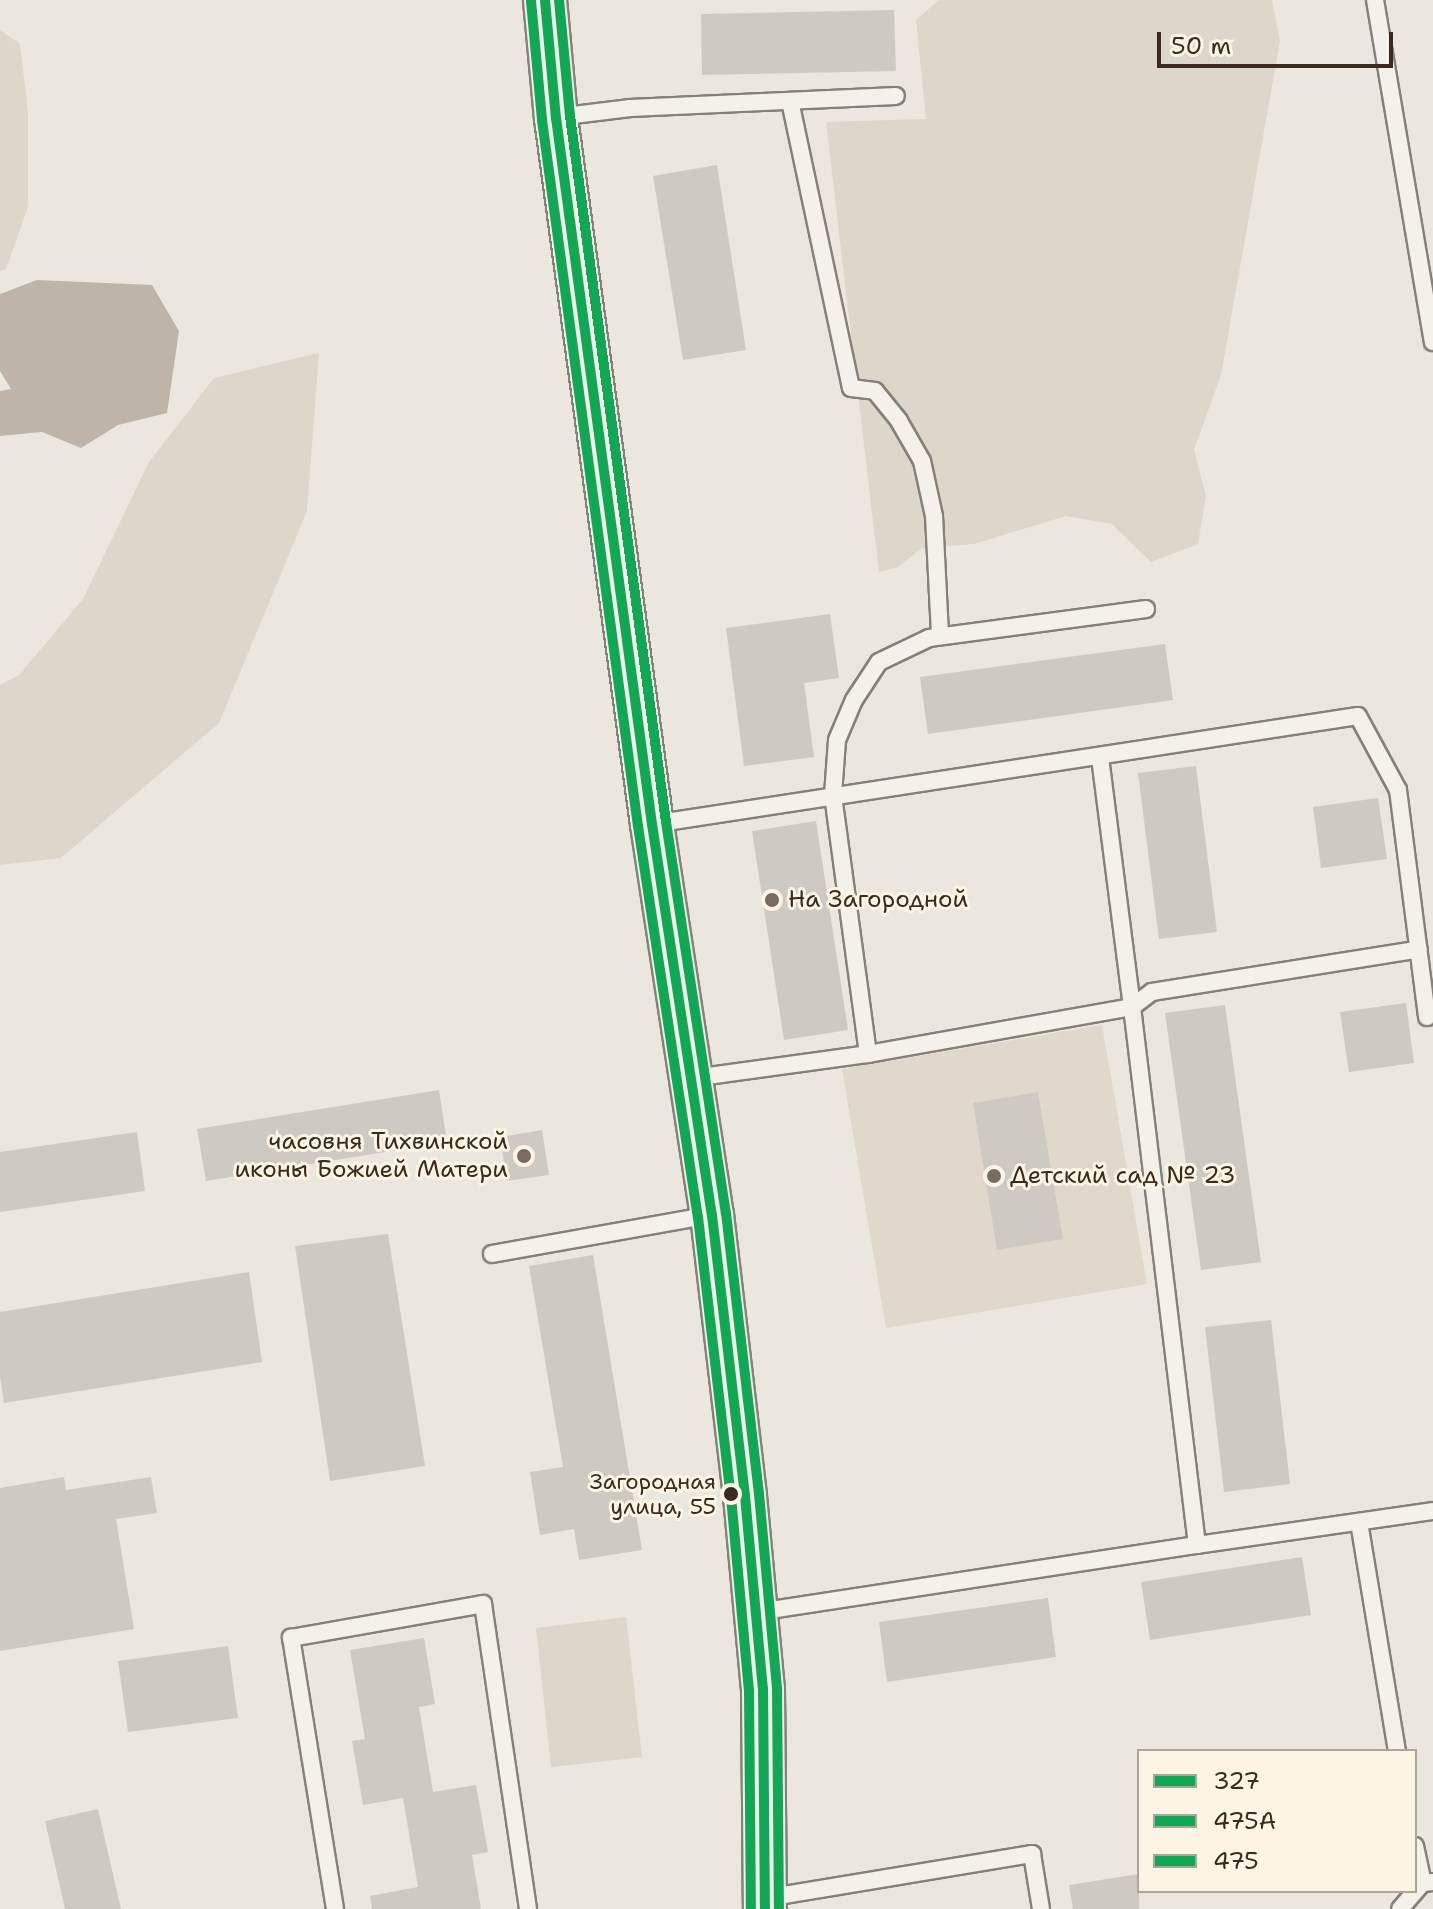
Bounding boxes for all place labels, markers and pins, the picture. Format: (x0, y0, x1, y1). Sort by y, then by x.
place label: На Загородной (788, 886, 968, 914)
marker: На Загородной (763, 891, 781, 909)
place label: часовня Тихвинской иконы Божией Матери (234, 1128, 508, 1184)
marker: часовня Тихвинской иконы Божией Матери (515, 1147, 533, 1165)
place label: Детский сад № 23 (1010, 1162, 1236, 1190)
marker: Детский сад № 23 (985, 1167, 1003, 1185)
place label: Загородная улица, 55 (590, 1468, 716, 1520)
marker: Загородная улица, 55 (723, 1486, 739, 1502)

